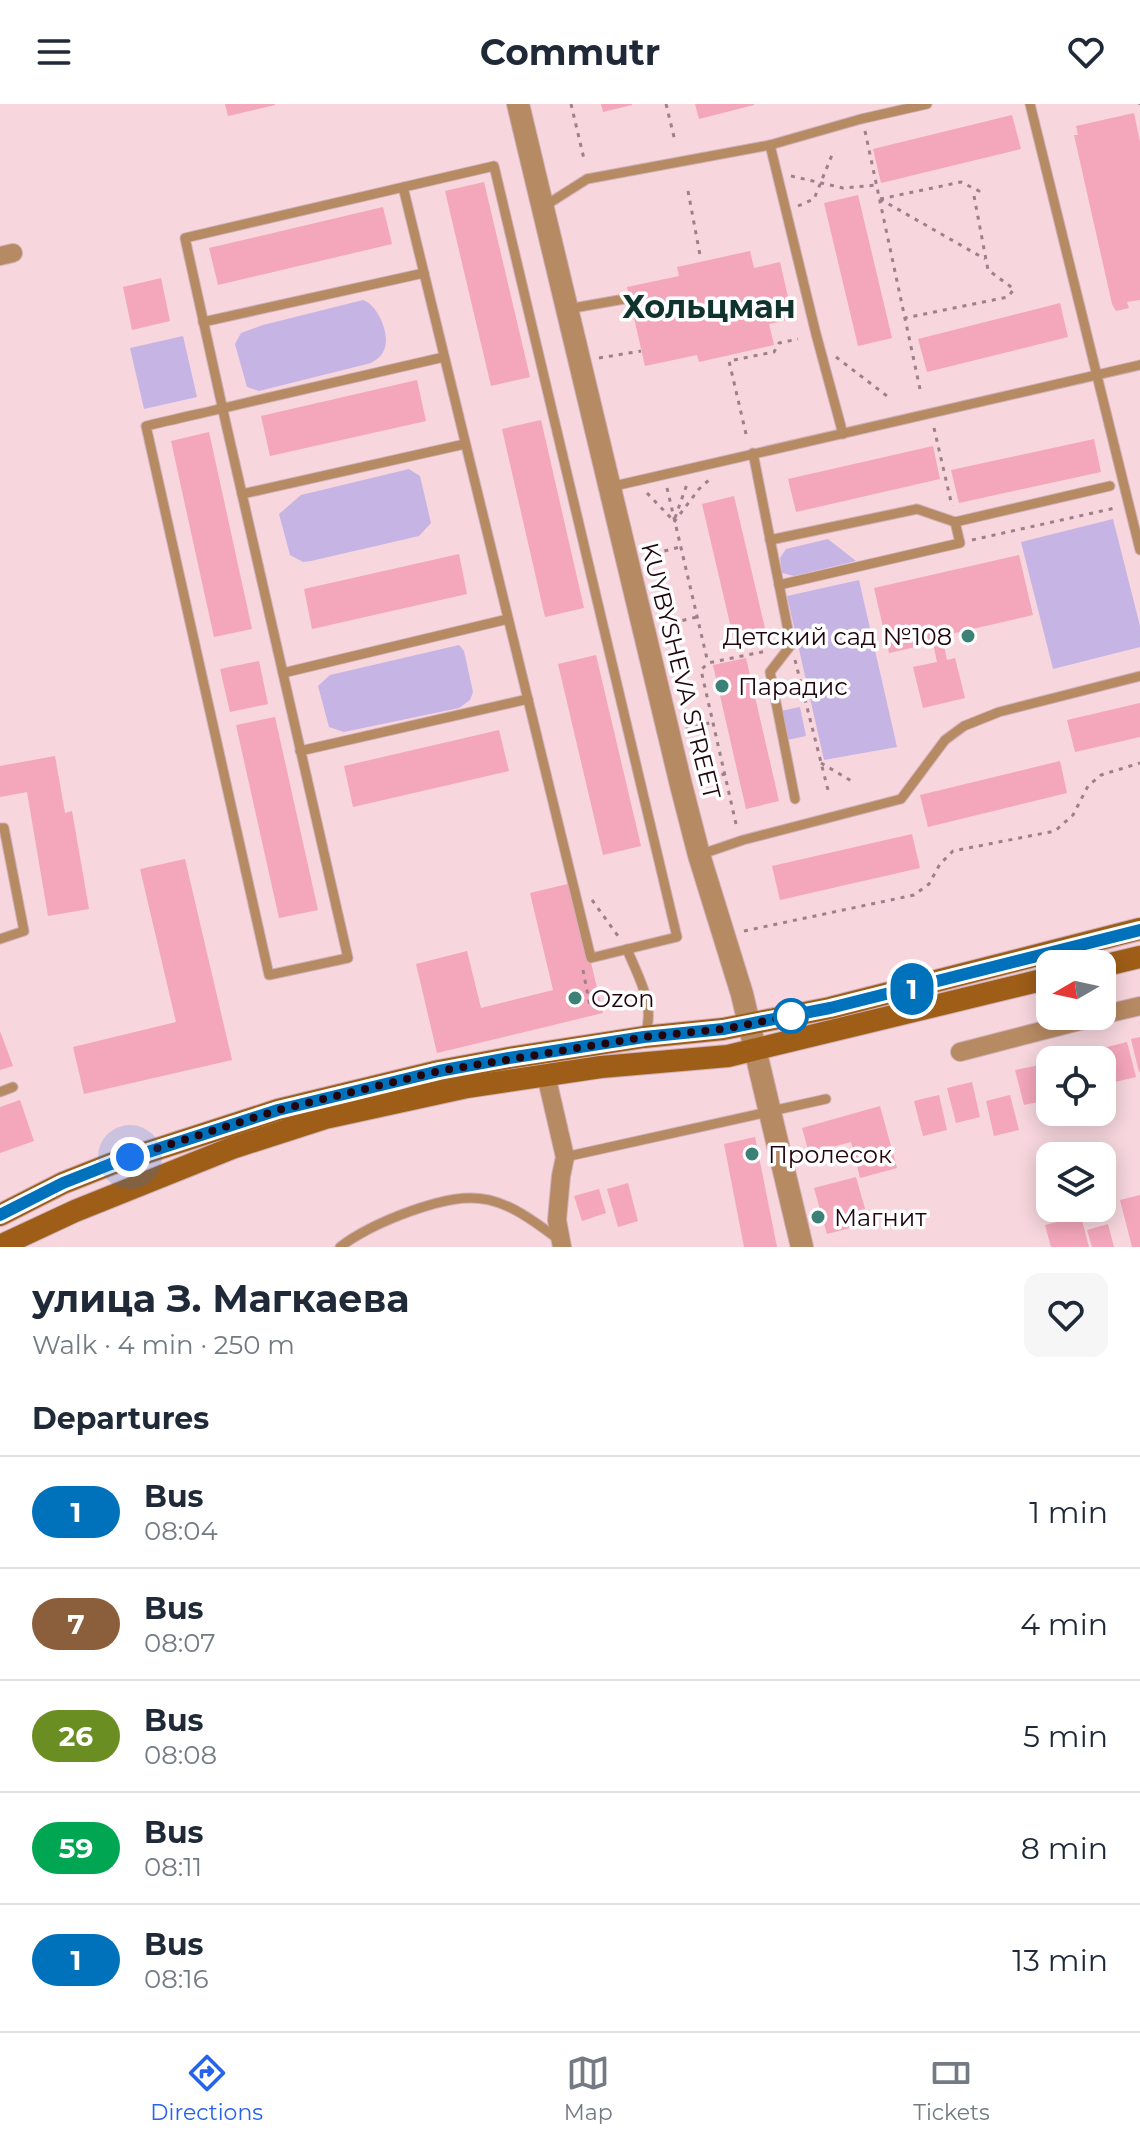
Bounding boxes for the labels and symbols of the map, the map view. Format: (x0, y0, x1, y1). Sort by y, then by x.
district label: Хольцман (622, 287, 796, 326)
street label: KUYBYSHEVA STREET (635, 540, 727, 802)
place label: Детский сад №108 (723, 622, 952, 651)
marker: Детский сад №108 (959, 627, 977, 645)
place label: Парадис (738, 672, 848, 701)
marker: Парадис (713, 677, 731, 695)
north arrow (1036, 950, 1116, 1030)
line badge: 1 (886, 963, 938, 1015)
place label: Ozon (591, 984, 654, 1013)
marker: Ozon (566, 989, 584, 1007)
unlabelled marker (774, 999, 808, 1033)
your location (110, 1137, 150, 1177)
place label: Пролесок (768, 1140, 892, 1169)
marker: Пролесок (743, 1145, 761, 1163)
place label: Магнит (834, 1203, 927, 1232)
marker: Магнит (809, 1208, 827, 1226)

